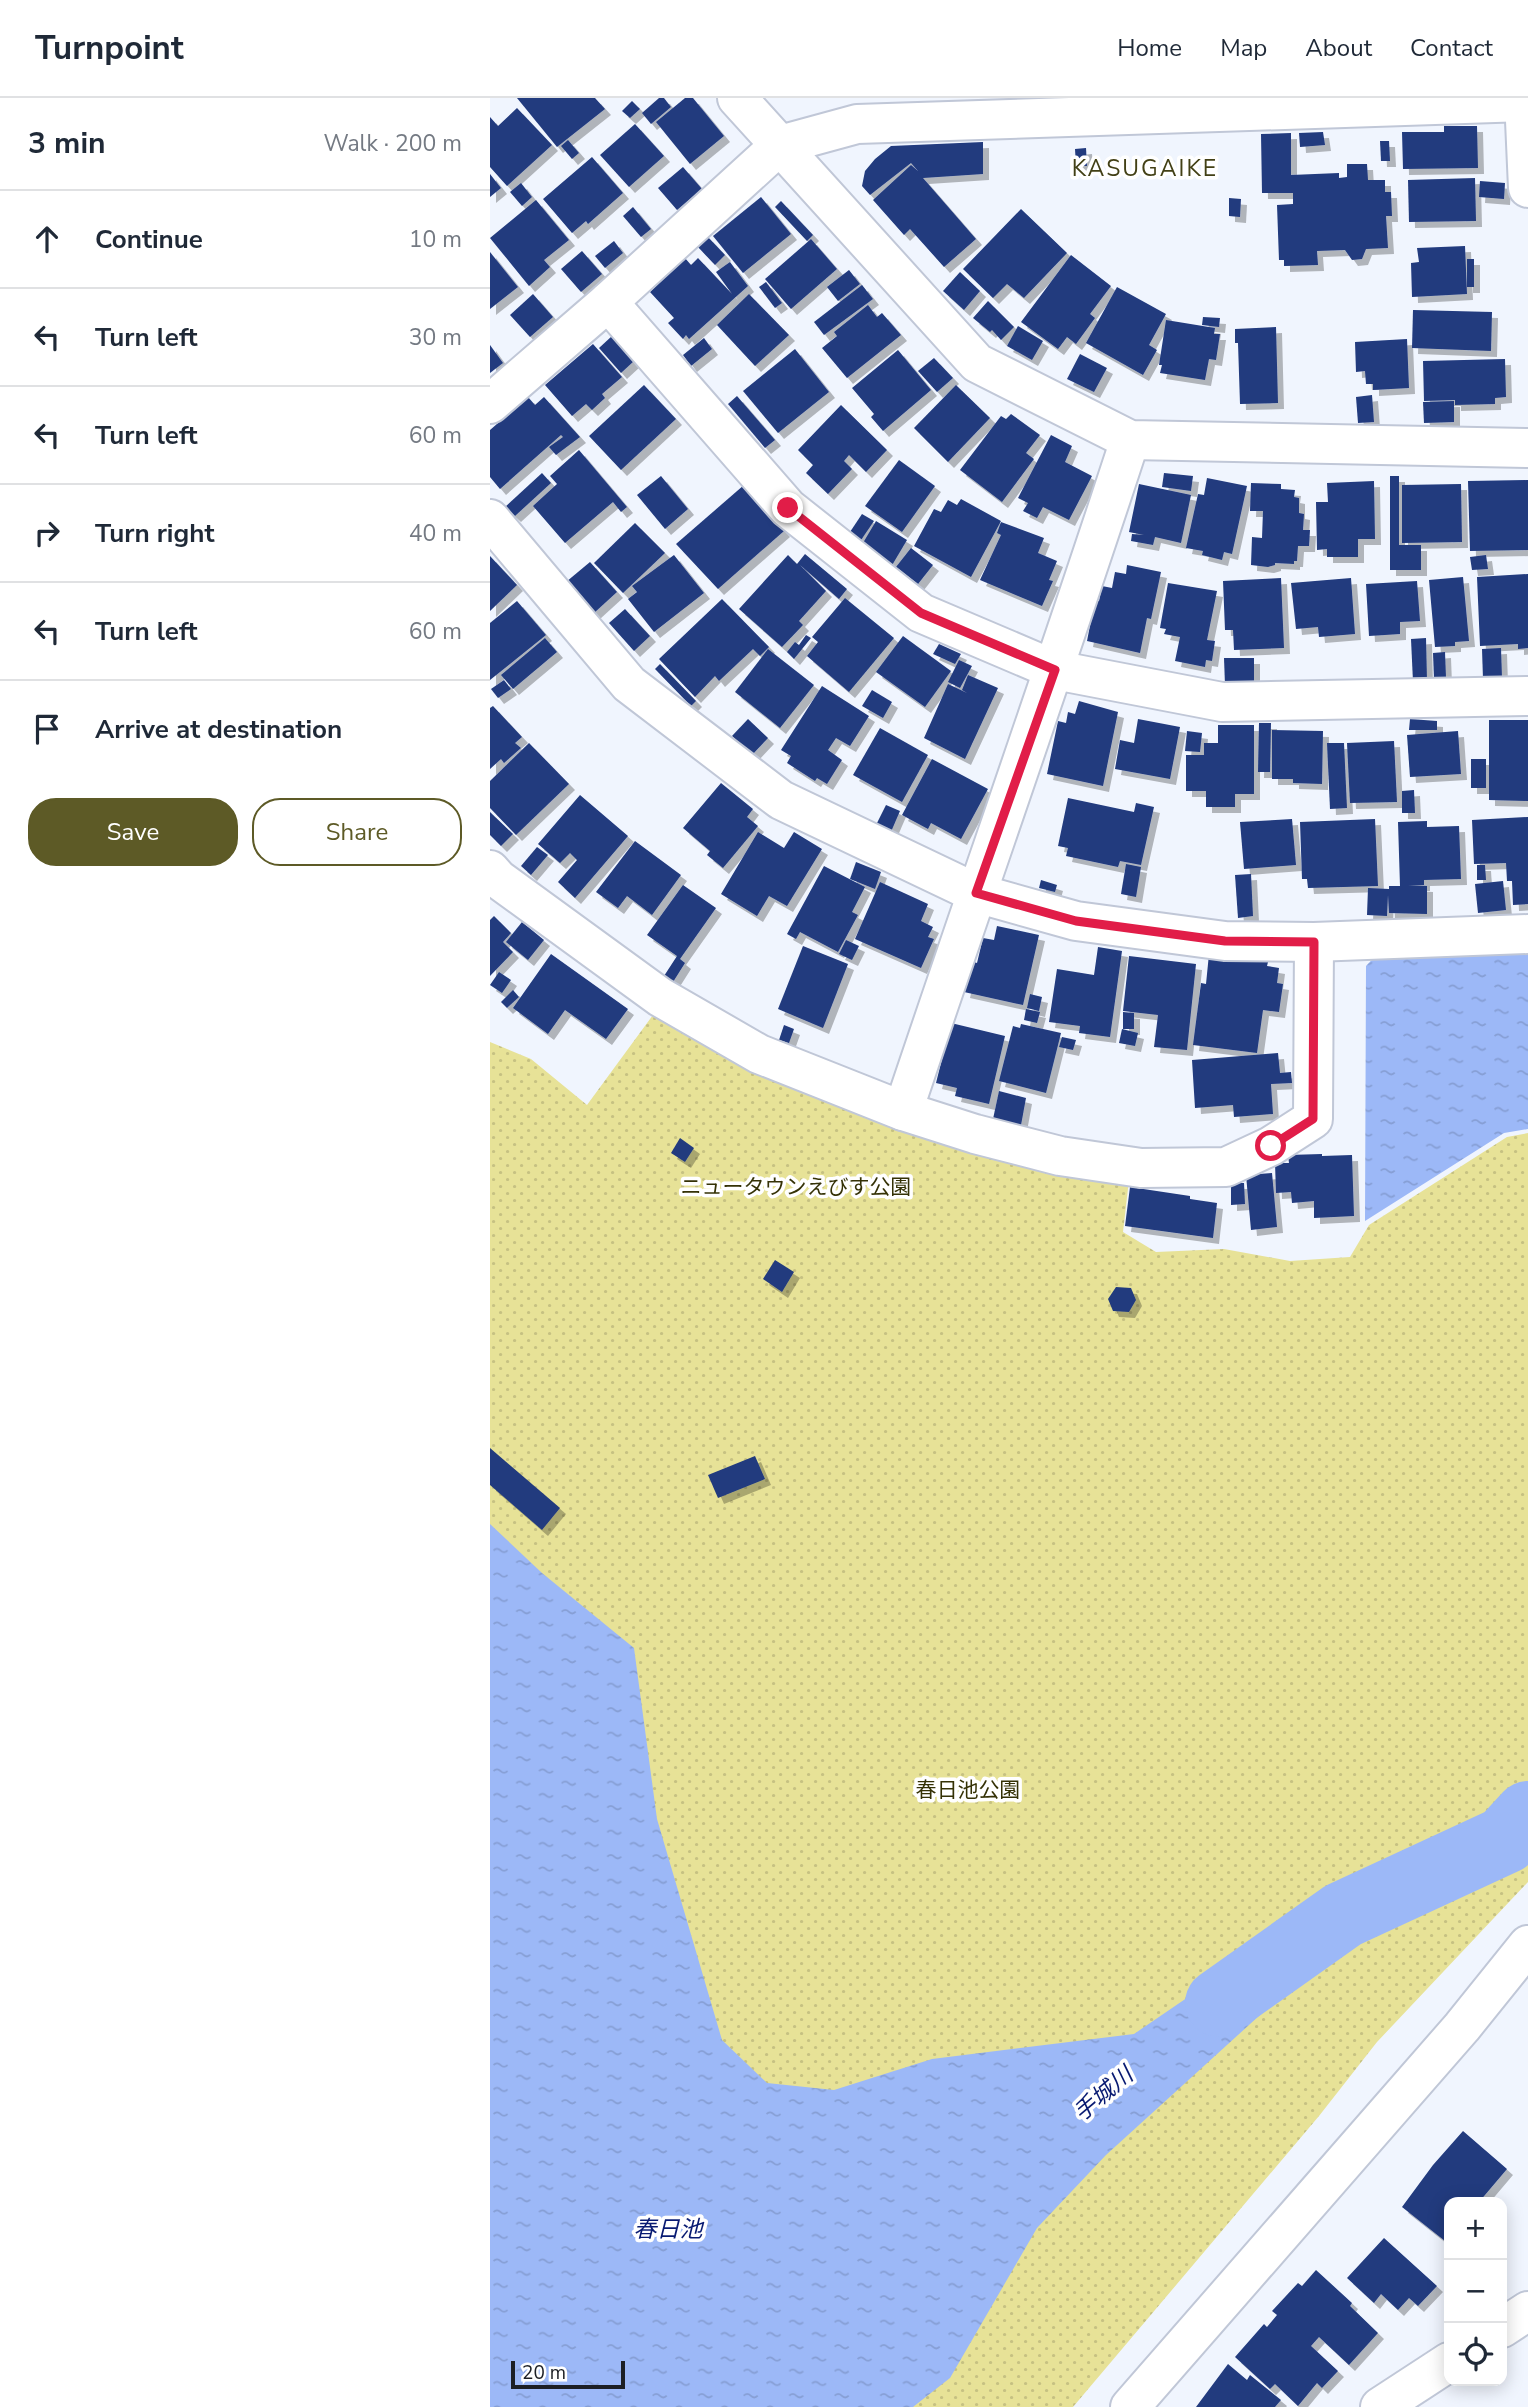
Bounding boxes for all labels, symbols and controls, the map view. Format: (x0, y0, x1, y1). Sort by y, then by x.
text: Turnpoint (35, 26, 184, 71)
text: Home (1117, 32, 1182, 64)
text: Map (1220, 32, 1267, 64)
text: About (1305, 32, 1372, 64)
text: Contact (1410, 32, 1493, 64)
text: 3 min (28, 123, 106, 164)
text: Walk · 200 m (323, 128, 462, 159)
district label: KASUGAIKE (1072, 153, 1218, 184)
icon: ahead (28, 220, 66, 258)
text: Continue (95, 222, 203, 257)
text: 10 m (409, 224, 462, 255)
icon: left (28, 318, 66, 356)
text: Turn left (95, 320, 198, 355)
text: 30 m (409, 322, 462, 353)
icon: left (28, 416, 66, 454)
text: Turn left (95, 418, 198, 453)
text: 60 m (409, 420, 462, 451)
route end (772, 492, 803, 523)
icon: right (28, 514, 66, 552)
text: Turn right (95, 516, 214, 551)
text: 40 m (409, 518, 462, 549)
icon: left (28, 612, 66, 650)
text: Turn left (95, 614, 198, 649)
text: 60 m (409, 616, 462, 647)
icon: arrive (28, 710, 66, 748)
text: Arrive at destination (95, 712, 342, 747)
button: Save (28, 798, 238, 866)
button: Share (252, 798, 462, 866)
route start (1255, 1130, 1286, 1161)
park label: ニュータウンえびす公園 (681, 1173, 912, 1201)
park label: 春日池公園 (916, 1776, 1021, 1804)
water label: 手城川 (1067, 2058, 1142, 2128)
map controls (1444, 2197, 1507, 2386)
button: + (1444, 2197, 1507, 2260)
water label: 春日池 (634, 2214, 705, 2245)
button: − (1444, 2260, 1507, 2323)
button: locate (1444, 2323, 1507, 2386)
scale bar (511, 2358, 625, 2390)
text: 20 m (522, 2360, 566, 2386)

